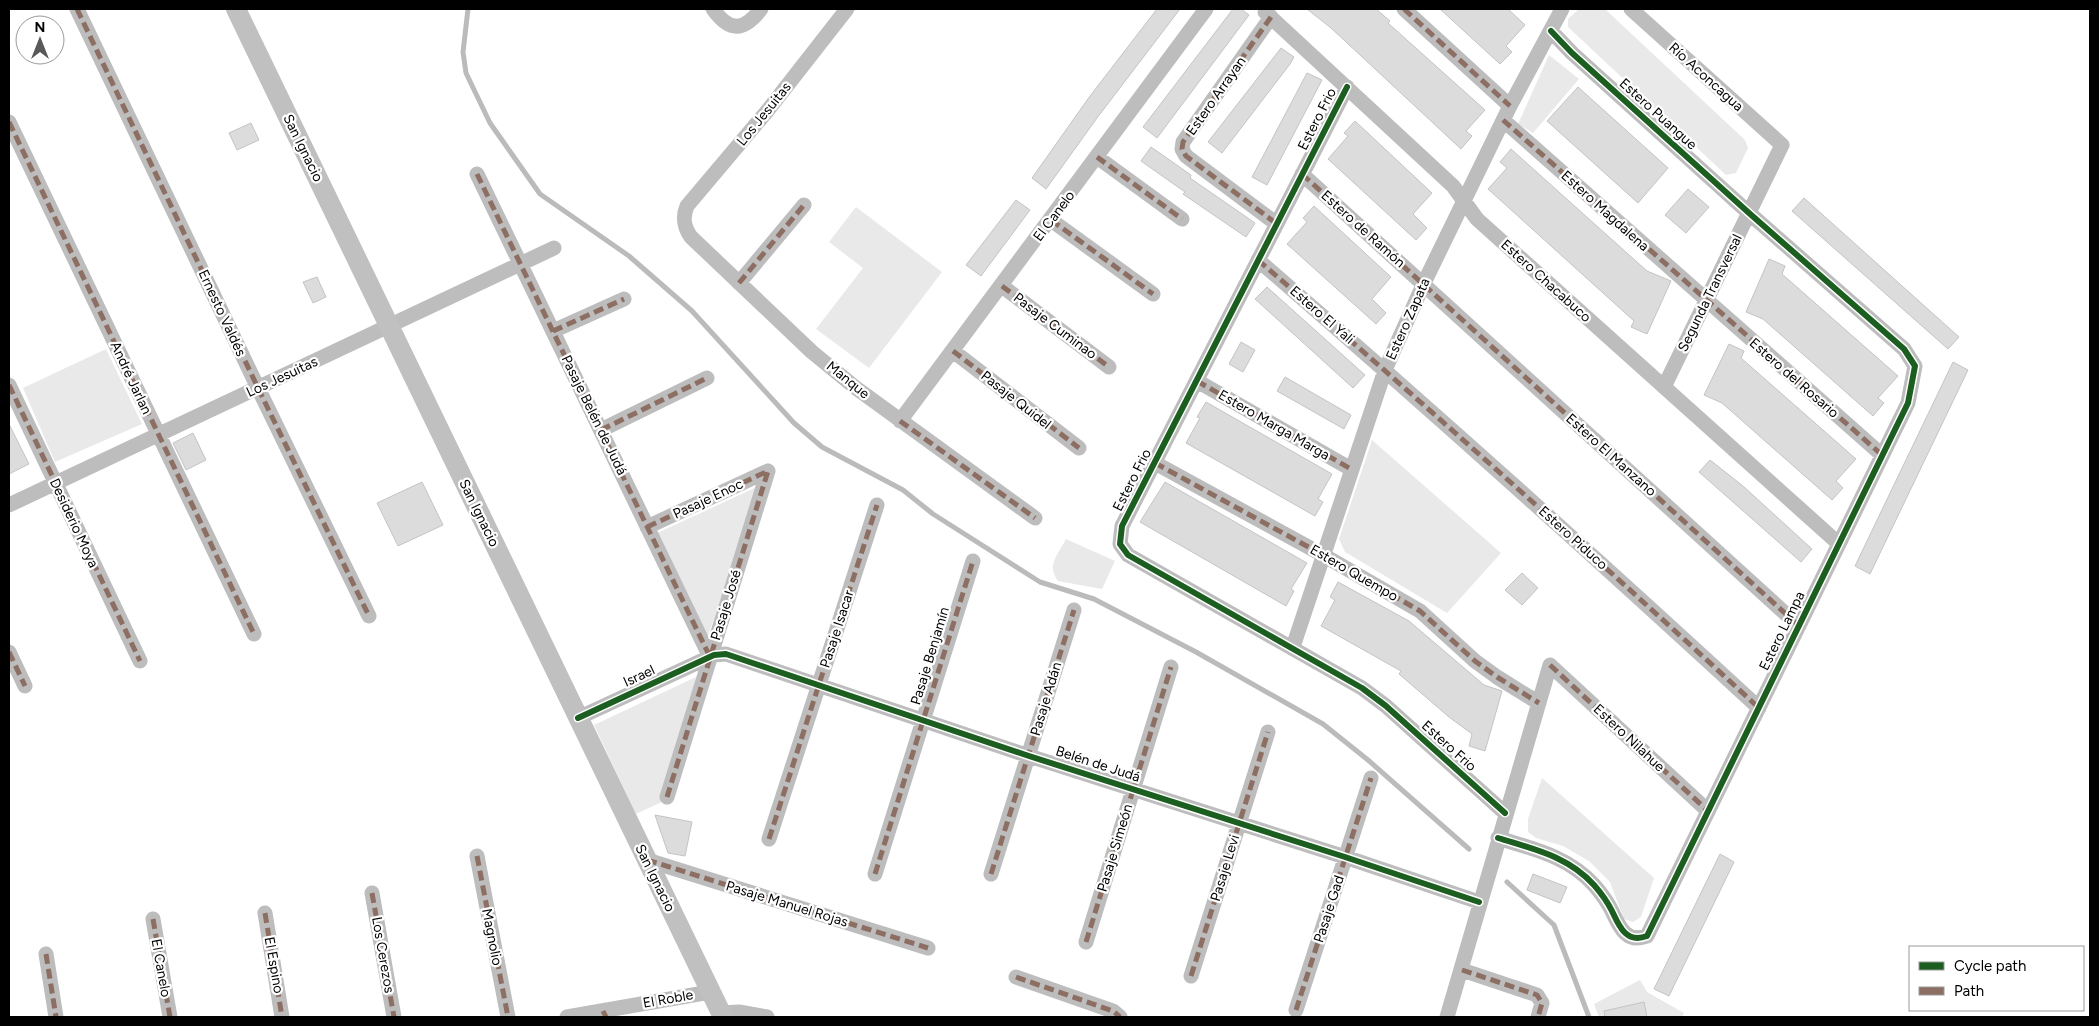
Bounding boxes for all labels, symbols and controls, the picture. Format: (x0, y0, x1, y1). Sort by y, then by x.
north arrow (15, 15, 65, 65)
text: N (35, 19, 45, 36)
street label: Río Aconcagua (1665, 39, 1747, 115)
street label: Estero Arrayan (1183, 53, 1249, 139)
street label: Estero Puangue (1616, 75, 1701, 154)
street label: Los Jesuitas (733, 79, 795, 149)
street label: Estero Frio (1294, 85, 1340, 153)
street label: San Ignacio (279, 112, 327, 184)
street label: Estero Magdalena (1558, 167, 1652, 255)
street label: El Canelo (1030, 187, 1078, 245)
street label: Estero de Ramón (1318, 187, 1409, 271)
street label: Segunda Transversal (1674, 232, 1746, 354)
street label: Estero Chacabuco (1497, 236, 1595, 326)
street label: Ernesto Valdés (195, 267, 249, 359)
street label: Estero Zapata (1382, 275, 1434, 363)
street label: Estero El Yali (1286, 282, 1358, 348)
street label: Pasaje Cuminao (1010, 289, 1100, 363)
street label: Estero del Rosario (1746, 334, 1842, 422)
street label: André Jarlan (107, 339, 155, 417)
street label: Pasaje Belén de Judá (558, 352, 630, 478)
street label: Los Jesuitas (244, 353, 320, 401)
street label: Manque (823, 358, 873, 403)
street label: Pasaje Quidel (977, 367, 1055, 433)
street label: Estero Marga Marga (1215, 386, 1333, 464)
street label: Estero El Manzano (1562, 410, 1660, 500)
street label: Estero Frio (1109, 446, 1155, 514)
street label: Pasaje Enoc (670, 475, 746, 523)
street label: Desiderio Moya (46, 476, 102, 570)
street label: San Ignacio (455, 477, 503, 549)
street label: Estero Piduco (1535, 503, 1611, 573)
street label: Estero Quempo (1307, 541, 1401, 605)
street label: Pasaje José (707, 567, 745, 642)
street label: Pasaje Isacar (816, 588, 858, 670)
street label: Estero Lampa (1756, 589, 1808, 673)
street label: Pasaje Benjamín (907, 605, 953, 707)
street label: Pasaje Adán (1027, 660, 1065, 738)
street label: Israel (620, 661, 658, 691)
street label: Estero Nilahue (1590, 701, 1669, 776)
street label: Estero Frio (1418, 717, 1480, 775)
street label: Belén de Judá (1054, 742, 1142, 786)
street label: Pasaje Simeón (1094, 802, 1136, 894)
street label: Pasaje Levi (1207, 833, 1243, 903)
street label: San Ignacio (631, 842, 679, 914)
street label: Pasaje Gad (1310, 873, 1348, 945)
street label: Pasaje Manuel Rojas (724, 877, 850, 931)
street label: Magnolio (478, 907, 506, 967)
street label: Los Cerezos (368, 916, 398, 994)
street label: El Espino (261, 935, 287, 995)
street label: El Canelo (148, 938, 174, 998)
legend (1909, 946, 2084, 1011)
text: Cycle path (1954, 957, 2026, 975)
text: Path (1954, 982, 1984, 1000)
street label: El Roble (642, 986, 695, 1012)

